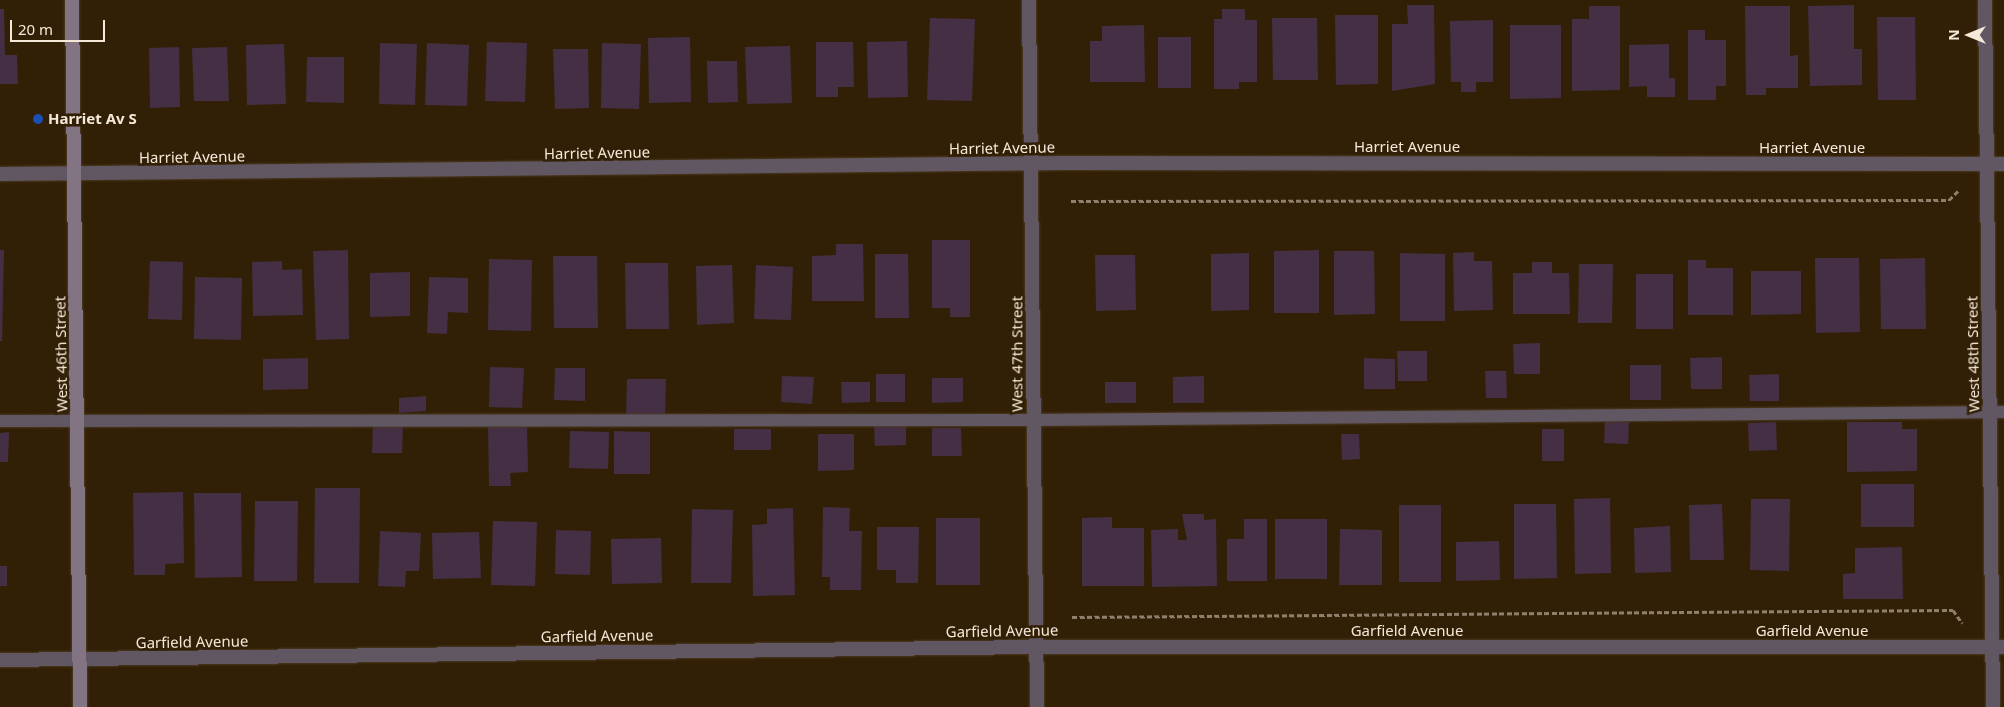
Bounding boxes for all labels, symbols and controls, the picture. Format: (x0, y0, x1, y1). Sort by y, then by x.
scale bar (12, 10, 108, 42)
north arrow (1944, 10, 1994, 60)
text: 20 m (18, 19, 53, 39)
text: N (1944, 29, 1963, 41)
place label: Harriet Av S (48, 110, 137, 128)
marker: Harriet Av S (32, 113, 44, 125)
street label: Harriet Avenue (949, 138, 1055, 158)
street label: Harriet Avenue (1354, 138, 1460, 156)
street label: Harriet Avenue (1759, 139, 1865, 157)
street label: Harriet Avenue (544, 143, 650, 163)
street label: Harriet Avenue (139, 147, 245, 167)
street label: West 46th Street (51, 296, 71, 412)
street label: West 47th Street (1008, 296, 1026, 412)
street label: West 48th Street (1963, 296, 1983, 412)
street label: Garfield Avenue (946, 621, 1058, 641)
street label: Garfield Avenue (1351, 622, 1463, 640)
street label: Garfield Avenue (1756, 622, 1868, 640)
street label: Garfield Avenue (541, 626, 653, 646)
street label: Garfield Avenue (136, 632, 248, 652)

